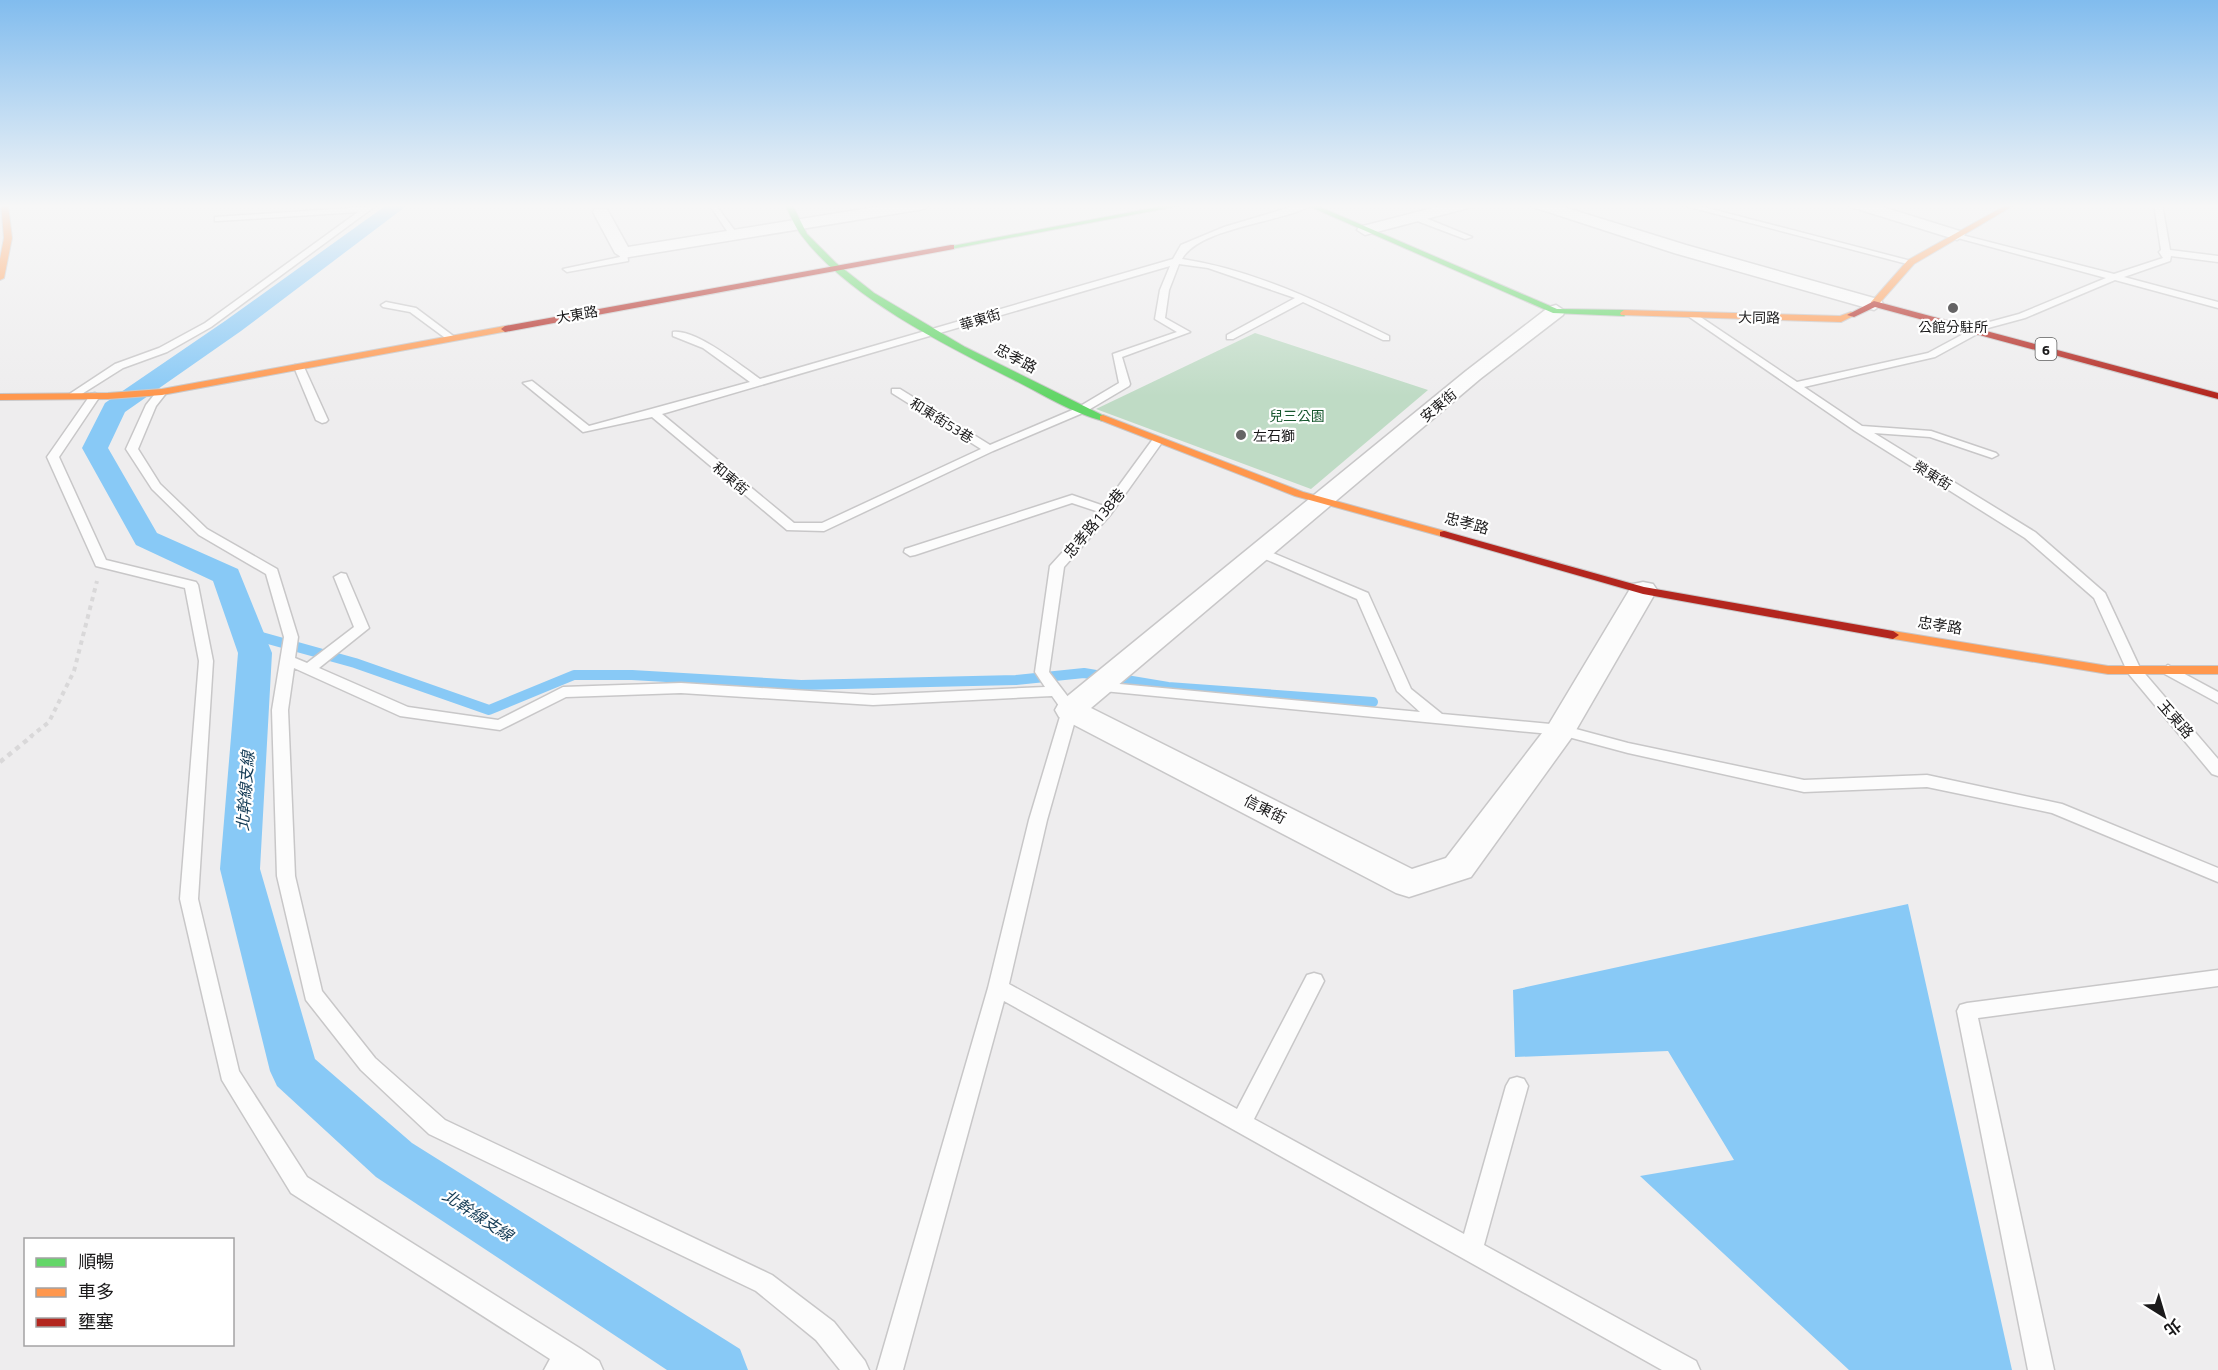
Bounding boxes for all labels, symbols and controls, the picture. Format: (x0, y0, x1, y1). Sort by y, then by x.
street label: 大東路 (554, 300, 600, 328)
marker: 公館分駐所 (1946, 301, 1960, 315)
street label: 華東街 (957, 303, 1003, 335)
street label: 大同路 (1738, 306, 1780, 328)
place label: 公館分駐所 (1918, 316, 1988, 337)
street label: 忠孝路 (991, 337, 1041, 379)
road number: 6 (2036, 338, 2056, 360)
street label: 安東街 (1415, 383, 1461, 427)
street label: 和東街53巷 (906, 392, 978, 448)
park label: 兒三公園 (1269, 405, 1325, 426)
place label: 左石獅 (1253, 425, 1295, 446)
marker: 左石獅 (1234, 428, 1248, 442)
street label: 榮東街 (1910, 455, 1956, 495)
street label: 和東街 (708, 456, 754, 500)
street label: 忠孝路138巷 (1058, 483, 1130, 563)
street label: 忠孝路 (1442, 506, 1492, 540)
street label: 忠孝路 (1916, 610, 1964, 640)
street label: 玉東路 (2153, 694, 2199, 744)
water label: 北幹線支線 (230, 748, 260, 832)
street label: 信東街 (1240, 789, 1290, 829)
water label: 北幹線支線 (438, 1183, 520, 1248)
legend (24, 1238, 234, 1346)
text: 順暢 (78, 1248, 114, 1275)
text: 車多 (78, 1278, 114, 1305)
north arrow (2134, 1286, 2194, 1346)
text: 壅塞 (78, 1308, 114, 1335)
text: 北 (2159, 1314, 2187, 1342)

